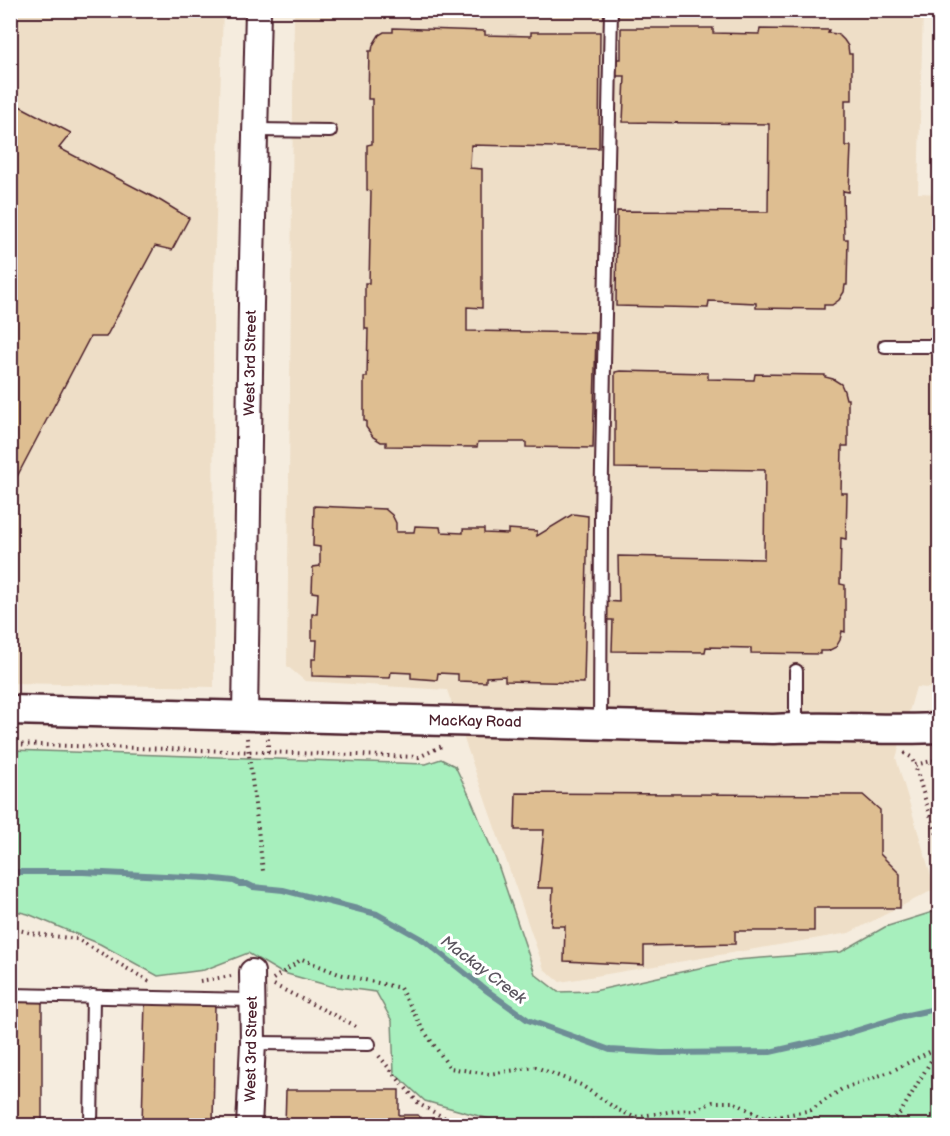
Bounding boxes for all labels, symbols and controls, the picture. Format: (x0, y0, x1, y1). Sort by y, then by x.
street label: West 3rd Street (240, 310, 261, 416)
street label: MacKay Road (428, 711, 522, 732)
water label: Mackay Creek (437, 932, 530, 1009)
street label: West 3rd Street (241, 996, 262, 1102)

